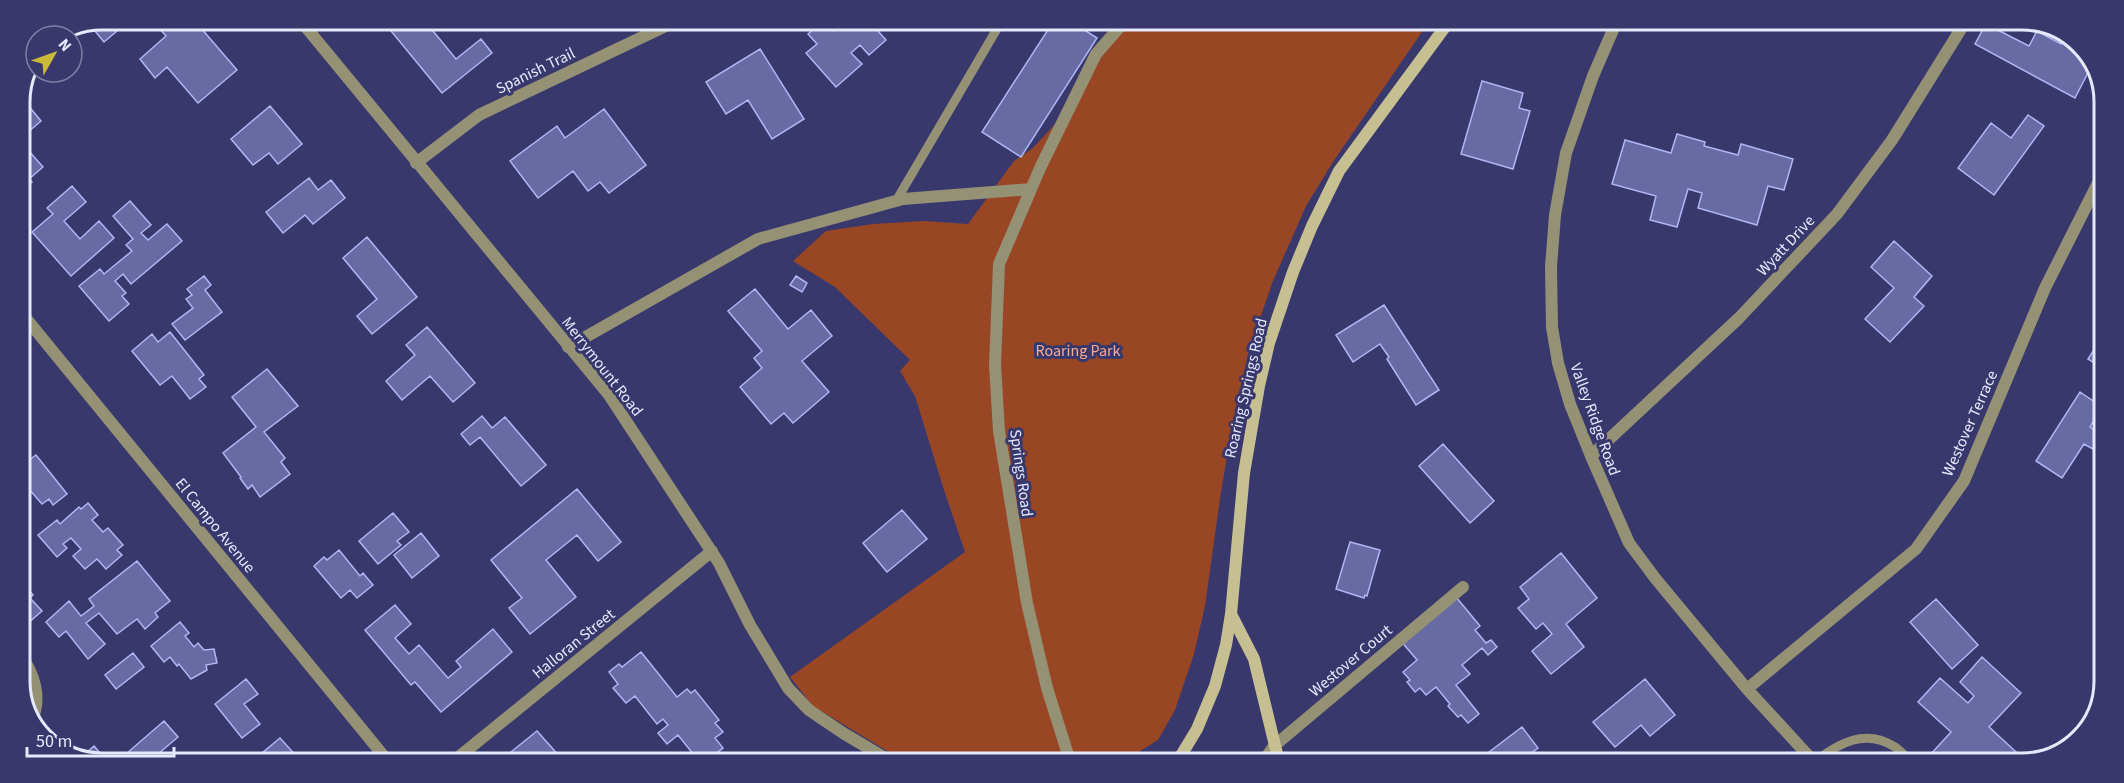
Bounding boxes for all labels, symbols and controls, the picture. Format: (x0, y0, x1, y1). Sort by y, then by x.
north arrow (24, 24, 84, 84)
text: N (53, 34, 77, 56)
street label: Spanish Trail (492, 42, 579, 100)
street label: Wyatt Drive (1752, 210, 1820, 281)
street label: Merrymount Road (556, 312, 648, 421)
street label: Roaring Springs Road (1219, 316, 1273, 460)
park label: Roaring Park (1036, 340, 1121, 362)
street label: Valley Ridge Road (1565, 360, 1626, 479)
street label: Westover Terrace (1937, 367, 2003, 480)
street label: Springs Road (1004, 428, 1038, 518)
street label: El Campo Avenue (170, 474, 260, 578)
street label: Halloran Street (528, 603, 620, 684)
street label: Westover Court (1304, 619, 1397, 702)
scale bar (27, 720, 174, 758)
text: 50 m (36, 729, 72, 754)

